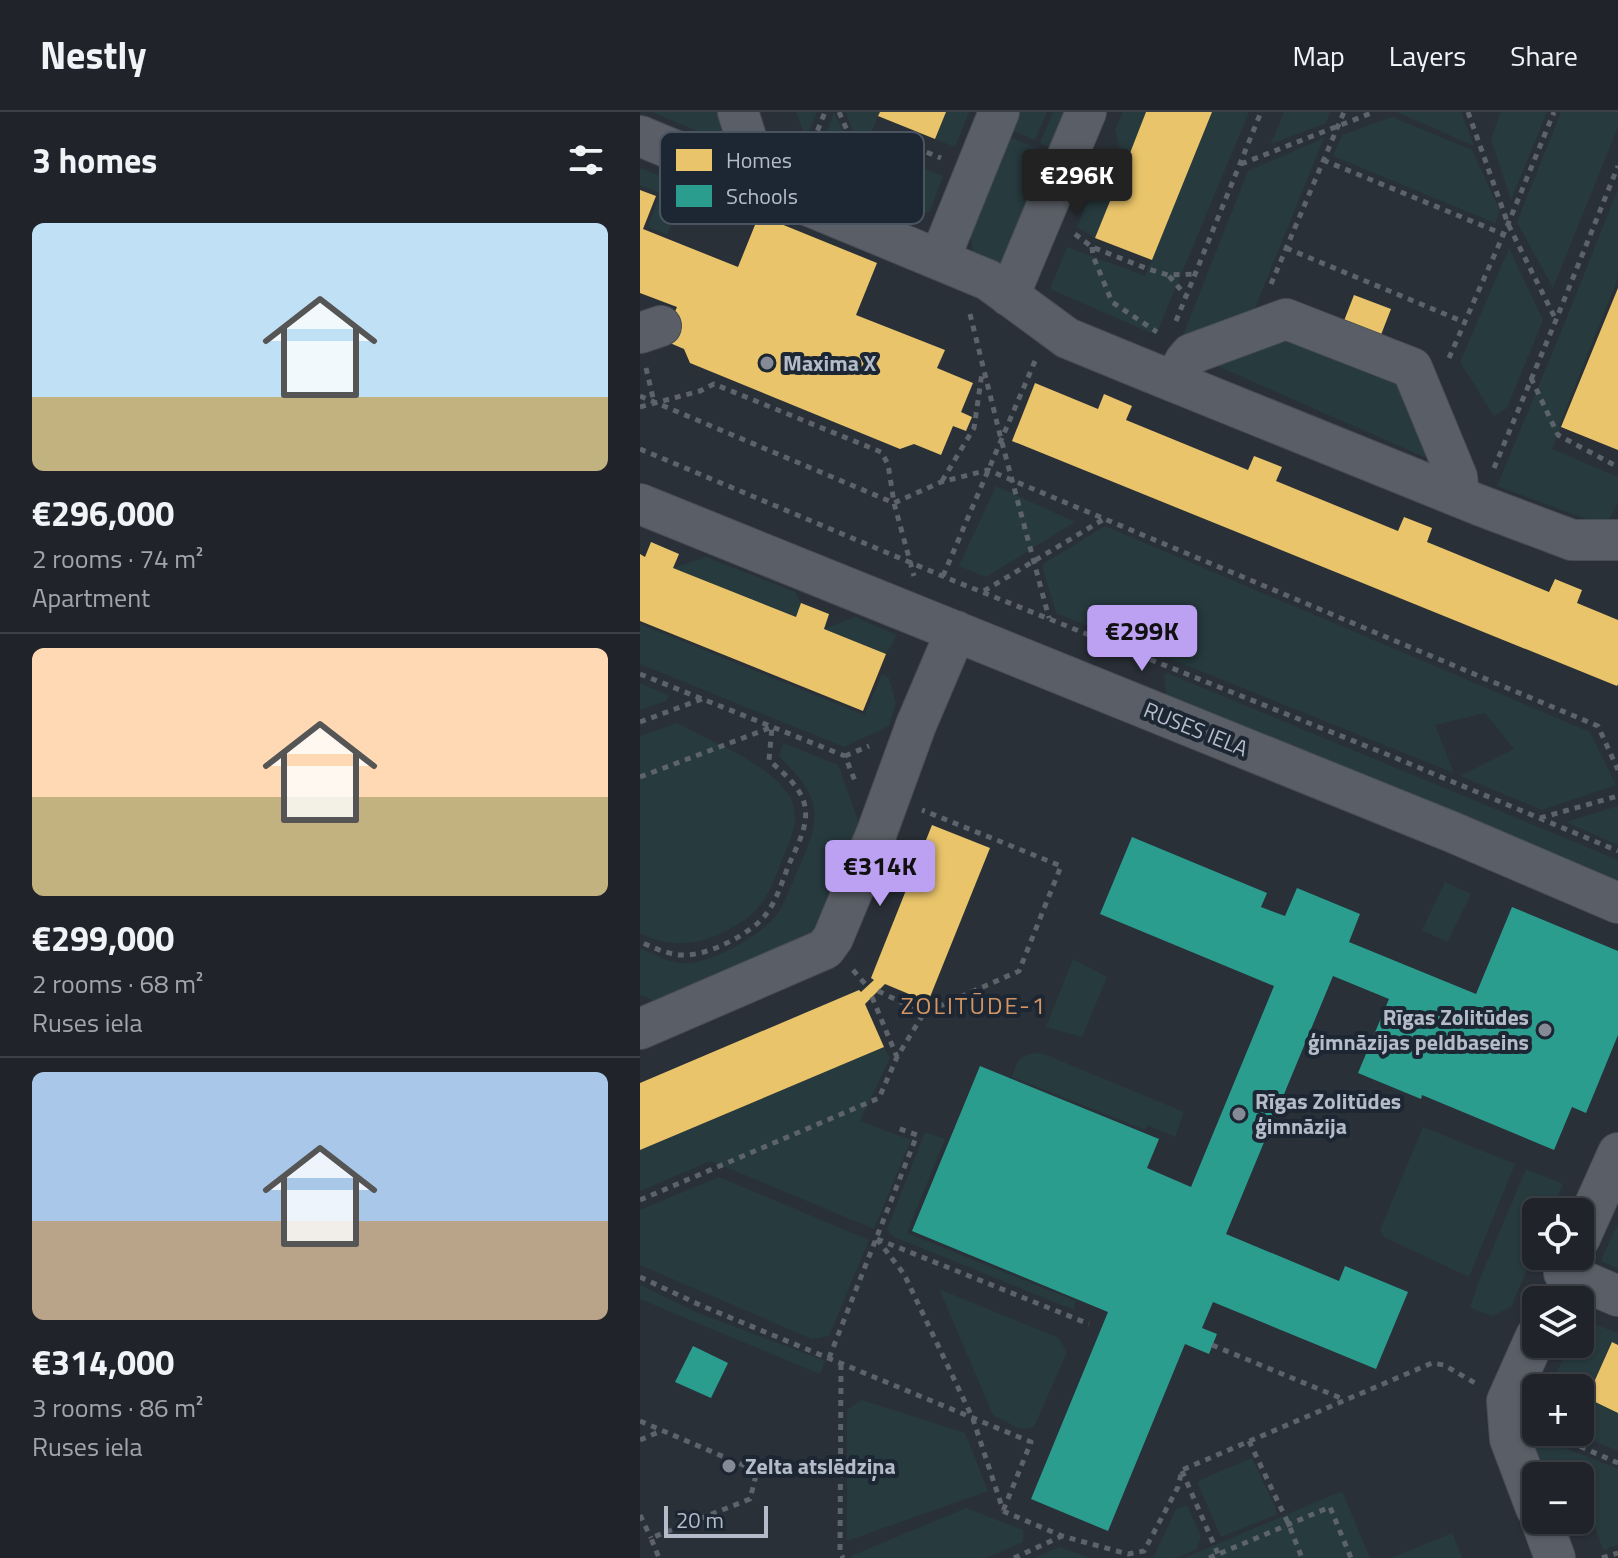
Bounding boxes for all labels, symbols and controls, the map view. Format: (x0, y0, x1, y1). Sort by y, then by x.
text: Nestly (40, 26, 147, 84)
text: Map (1292, 34, 1345, 77)
text: Layers (1389, 34, 1466, 77)
text: Share (1510, 34, 1578, 77)
legend (660, 132, 924, 224)
text: 3 homes (32, 134, 157, 186)
icon: filters (564, 138, 608, 182)
text: Homes (726, 143, 792, 177)
pin: €296K (1021, 149, 1133, 217)
text: €296K (1040, 155, 1114, 194)
text: Schools (726, 179, 798, 213)
icon: home (248, 275, 392, 419)
place label: Maxima X (783, 346, 877, 380)
marker: Maxima X (758, 354, 776, 372)
text: €296,000 (32, 487, 174, 539)
text: 2 rooms · 74 m² (32, 539, 203, 578)
text: Apartment (32, 578, 150, 617)
pin: €299K (1086, 605, 1198, 673)
text: €299K (1105, 611, 1179, 650)
street label: RUSES IELA (1139, 693, 1253, 765)
icon: home (248, 700, 392, 844)
pin: €314K (824, 840, 936, 908)
text: €314K (843, 846, 917, 885)
text: €299,000 (32, 912, 174, 964)
text: 2 rooms · 68 m² (32, 964, 203, 1003)
district label: ZOLITŪDE-1 (901, 987, 1047, 1023)
place label: Rīgas Zolitūdes ģimnāzijas peldbaseins (1308, 1000, 1529, 1059)
text: Ruses iela (32, 1003, 143, 1042)
marker: Rīgas Zolitūdes ģimnāzijas peldbaseins (1536, 1021, 1554, 1039)
place label: Rīgas Zolitūdes ģimnāzija (1255, 1084, 1401, 1143)
marker: Rīgas Zolitūdes ģimnāzija (1230, 1105, 1248, 1123)
icon: home (248, 1124, 392, 1268)
map controls (1522, 1198, 1594, 1534)
button: locate (1522, 1198, 1594, 1270)
button: layers (1522, 1286, 1594, 1358)
text: €314,000 (32, 1336, 174, 1388)
button: + (1522, 1374, 1594, 1446)
text: 3 rooms · 86 m² (32, 1388, 203, 1427)
text: Ruses iela (32, 1427, 143, 1466)
place label: Zelta atslēdziņa (745, 1449, 896, 1483)
marker: Zelta atslēdziņa (720, 1457, 738, 1475)
button: − (1522, 1462, 1594, 1534)
scale bar (664, 1502, 768, 1538)
text: 20 m (676, 1503, 724, 1537)

